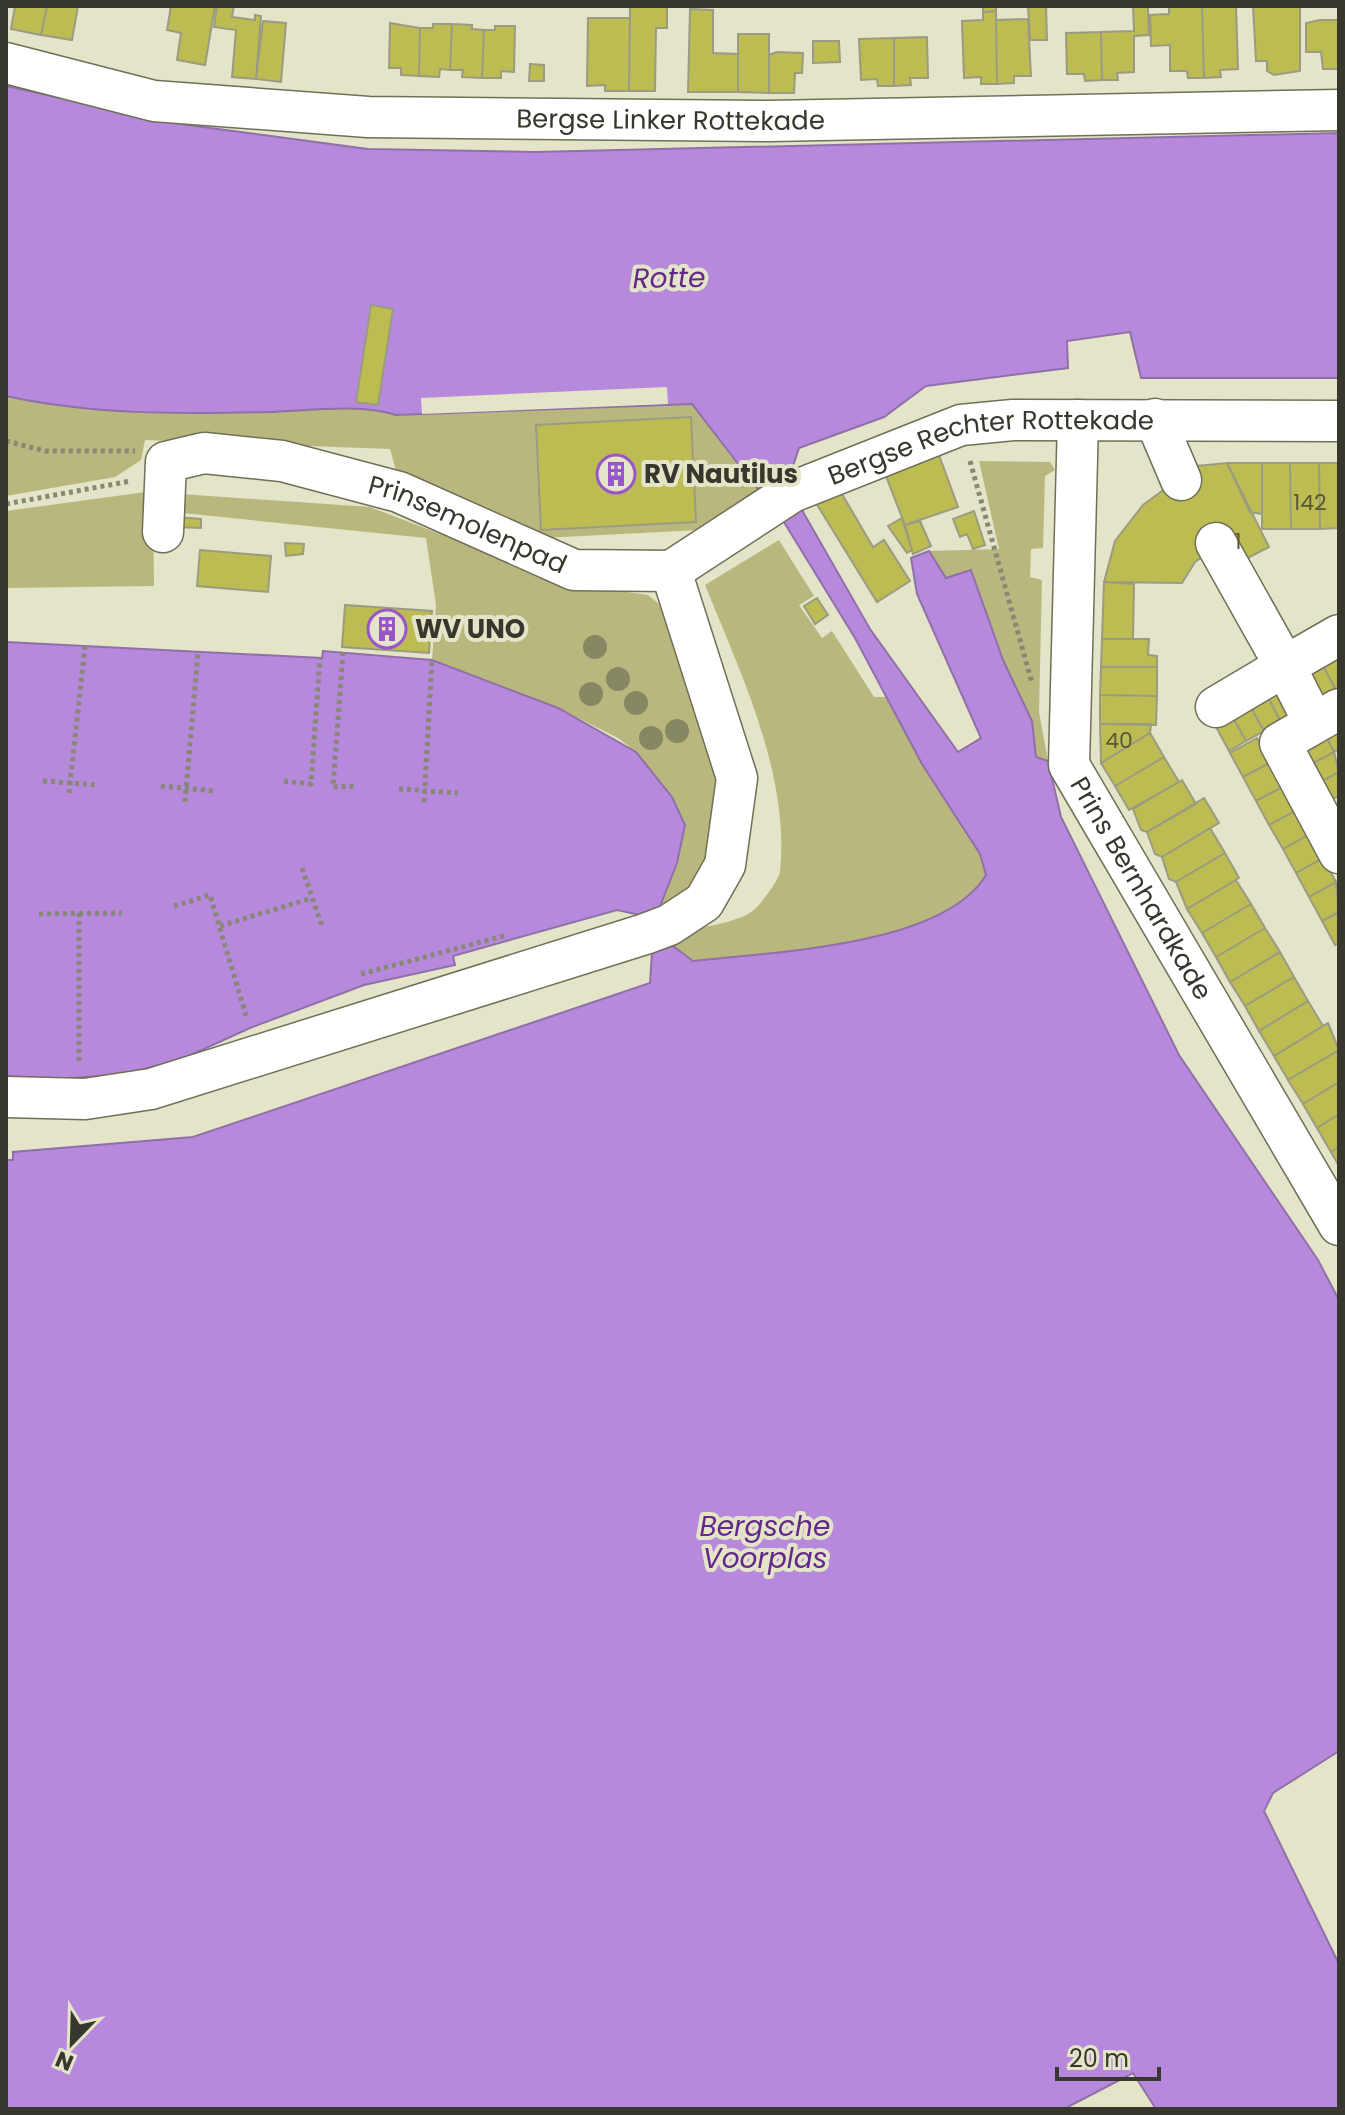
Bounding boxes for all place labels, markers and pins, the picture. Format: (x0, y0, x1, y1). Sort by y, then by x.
building icon: RV Nautilus (595, 453, 637, 495)
place label: RV Nautilus (644, 456, 798, 492)
building icon: WV UNO (366, 608, 408, 650)
place label: WV UNO (415, 611, 525, 647)

